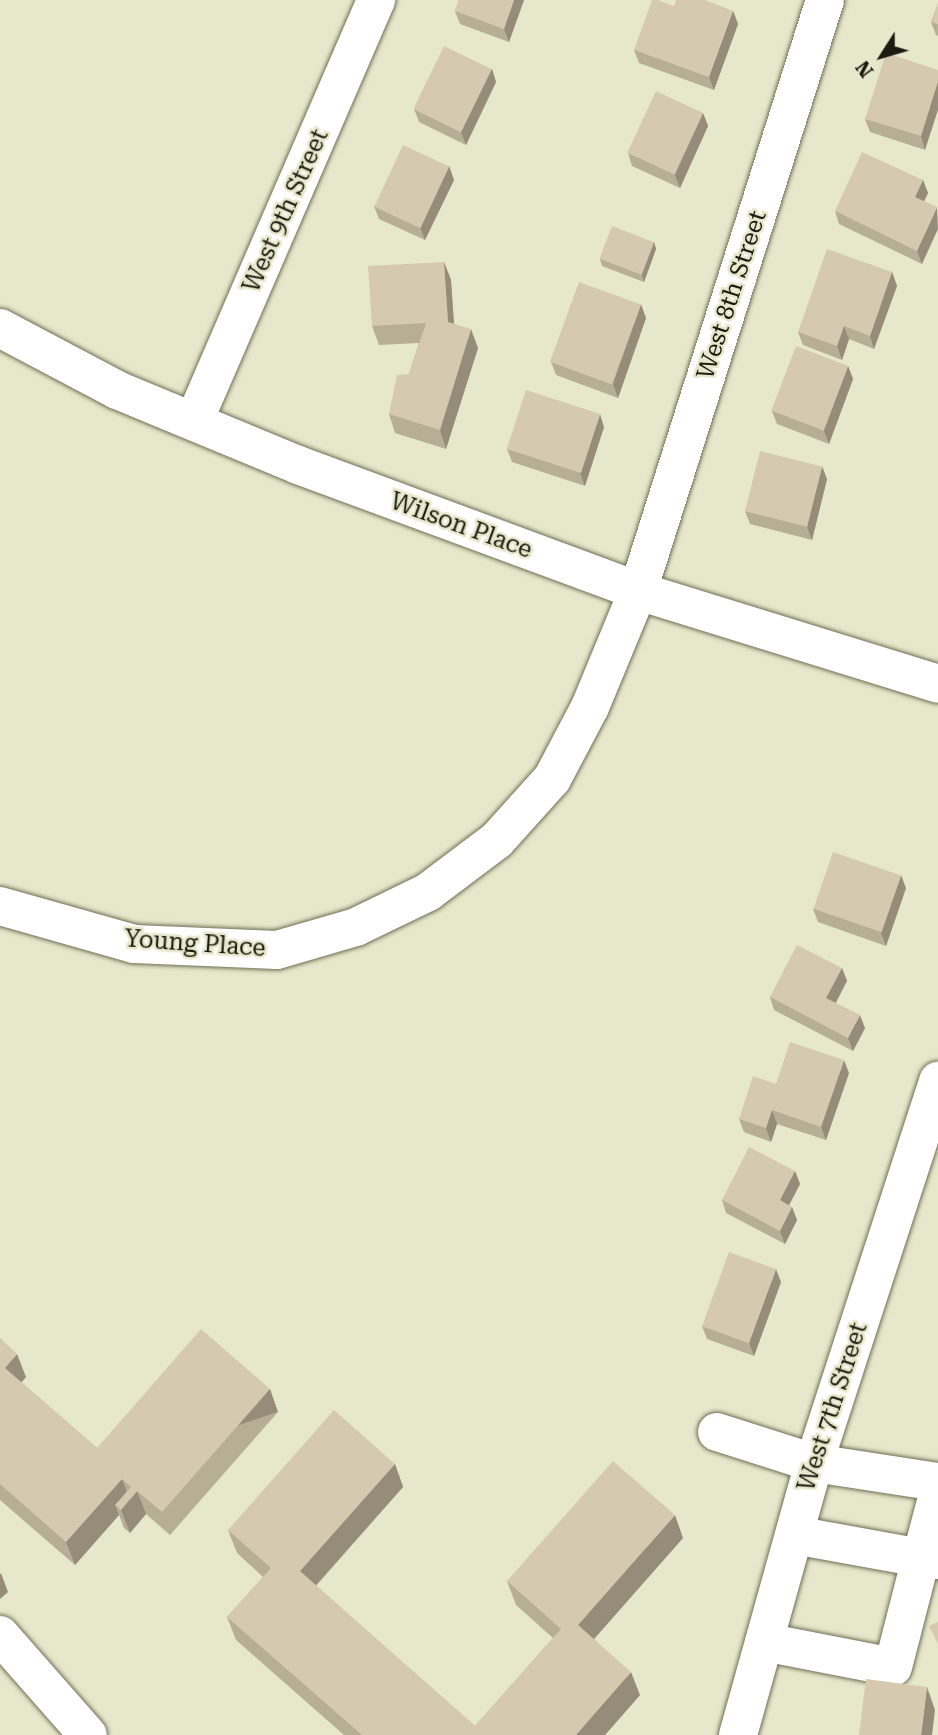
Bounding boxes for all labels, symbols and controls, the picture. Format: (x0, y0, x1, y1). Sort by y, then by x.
north arrow (847, 21, 917, 91)
text: N (851, 56, 878, 82)
street label: West 9th Street (237, 125, 335, 297)
street label: West 8th Street (691, 207, 773, 383)
street label: Wilson Place (386, 487, 536, 565)
street label: Young Place (123, 925, 267, 963)
street label: West 7th Street (792, 1319, 874, 1495)

